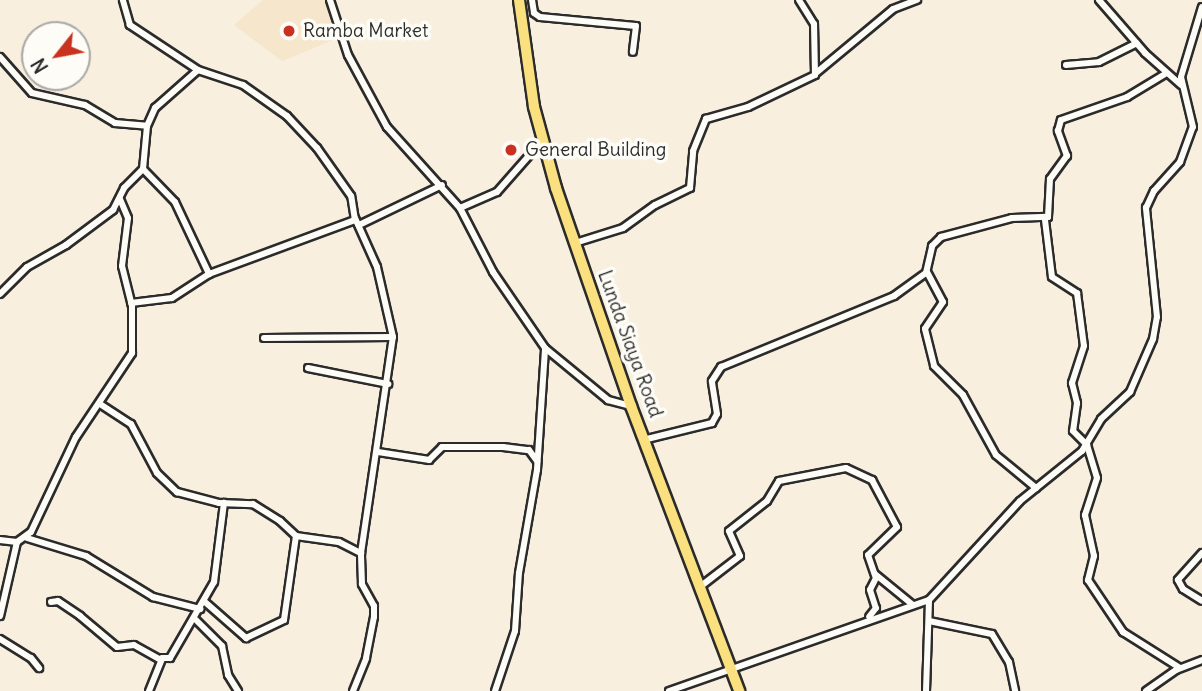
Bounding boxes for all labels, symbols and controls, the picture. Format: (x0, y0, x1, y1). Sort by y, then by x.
place label: Ramba Market (303, 20, 428, 42)
north arrow (21, 21, 91, 91)
marker: Ramba Market (281, 23, 297, 39)
text: N (26, 54, 53, 78)
place label: General Building (525, 139, 666, 161)
marker: General Building (503, 142, 519, 158)
street label: Lunda Siaya Road (593, 267, 667, 421)

